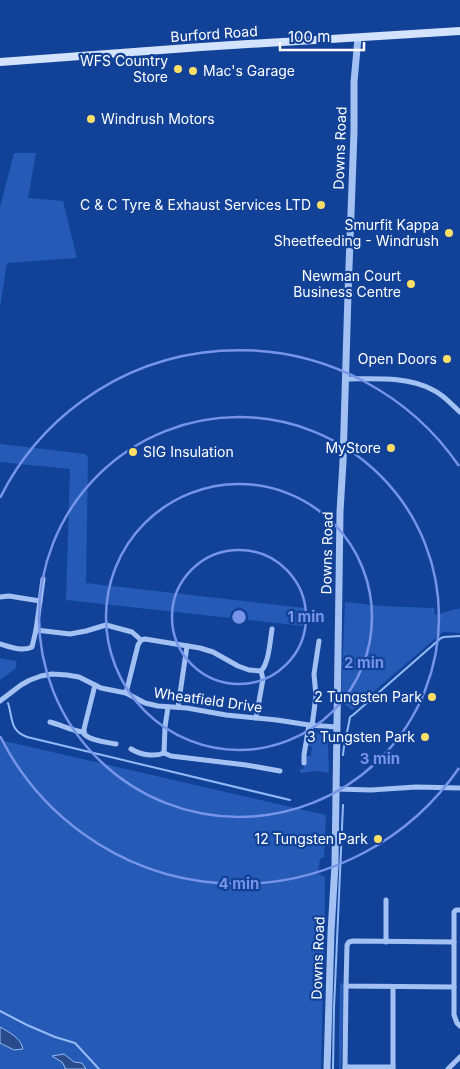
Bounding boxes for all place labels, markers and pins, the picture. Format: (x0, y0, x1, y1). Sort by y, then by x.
place label: WFS Country Store (80, 52, 168, 85)
place label: Mac's Garage (203, 62, 295, 79)
marker: WFS Country Store (172, 63, 184, 75)
marker: Mac's Garage (187, 65, 199, 77)
place label: Windrush Motors (101, 110, 215, 127)
marker: Windrush Motors (85, 113, 97, 125)
place label: C & C Tyre & Exhaust Services LTD (80, 196, 311, 213)
marker: C & C Tyre & Exhaust Services LTD (315, 199, 327, 211)
place label: Smurfit Kappa Sheetfeeding - Windrush (274, 216, 439, 249)
marker: Smurfit Kappa Sheetfeeding - Windrush (443, 227, 455, 239)
place label: Newman Court Business Centre (293, 267, 401, 300)
marker: Newman Court Business Centre (405, 278, 417, 290)
place label: Open Doors (358, 350, 437, 367)
marker: Open Doors (441, 353, 453, 365)
place label: MyStore (325, 439, 381, 456)
marker: MyStore (385, 442, 397, 454)
place label: SIG Insulation (143, 443, 234, 460)
marker: SIG Insulation (127, 446, 139, 458)
centre of rings (230, 608, 248, 626)
place label: 2 Tungsten Park (314, 688, 422, 705)
marker: 2 Tungsten Park (426, 691, 438, 703)
place label: 3 Tungsten Park (307, 728, 415, 745)
marker: 3 Tungsten Park (419, 731, 431, 743)
place label: 12 Tungsten Park (255, 830, 368, 847)
marker: 12 Tungsten Park (372, 833, 384, 845)

